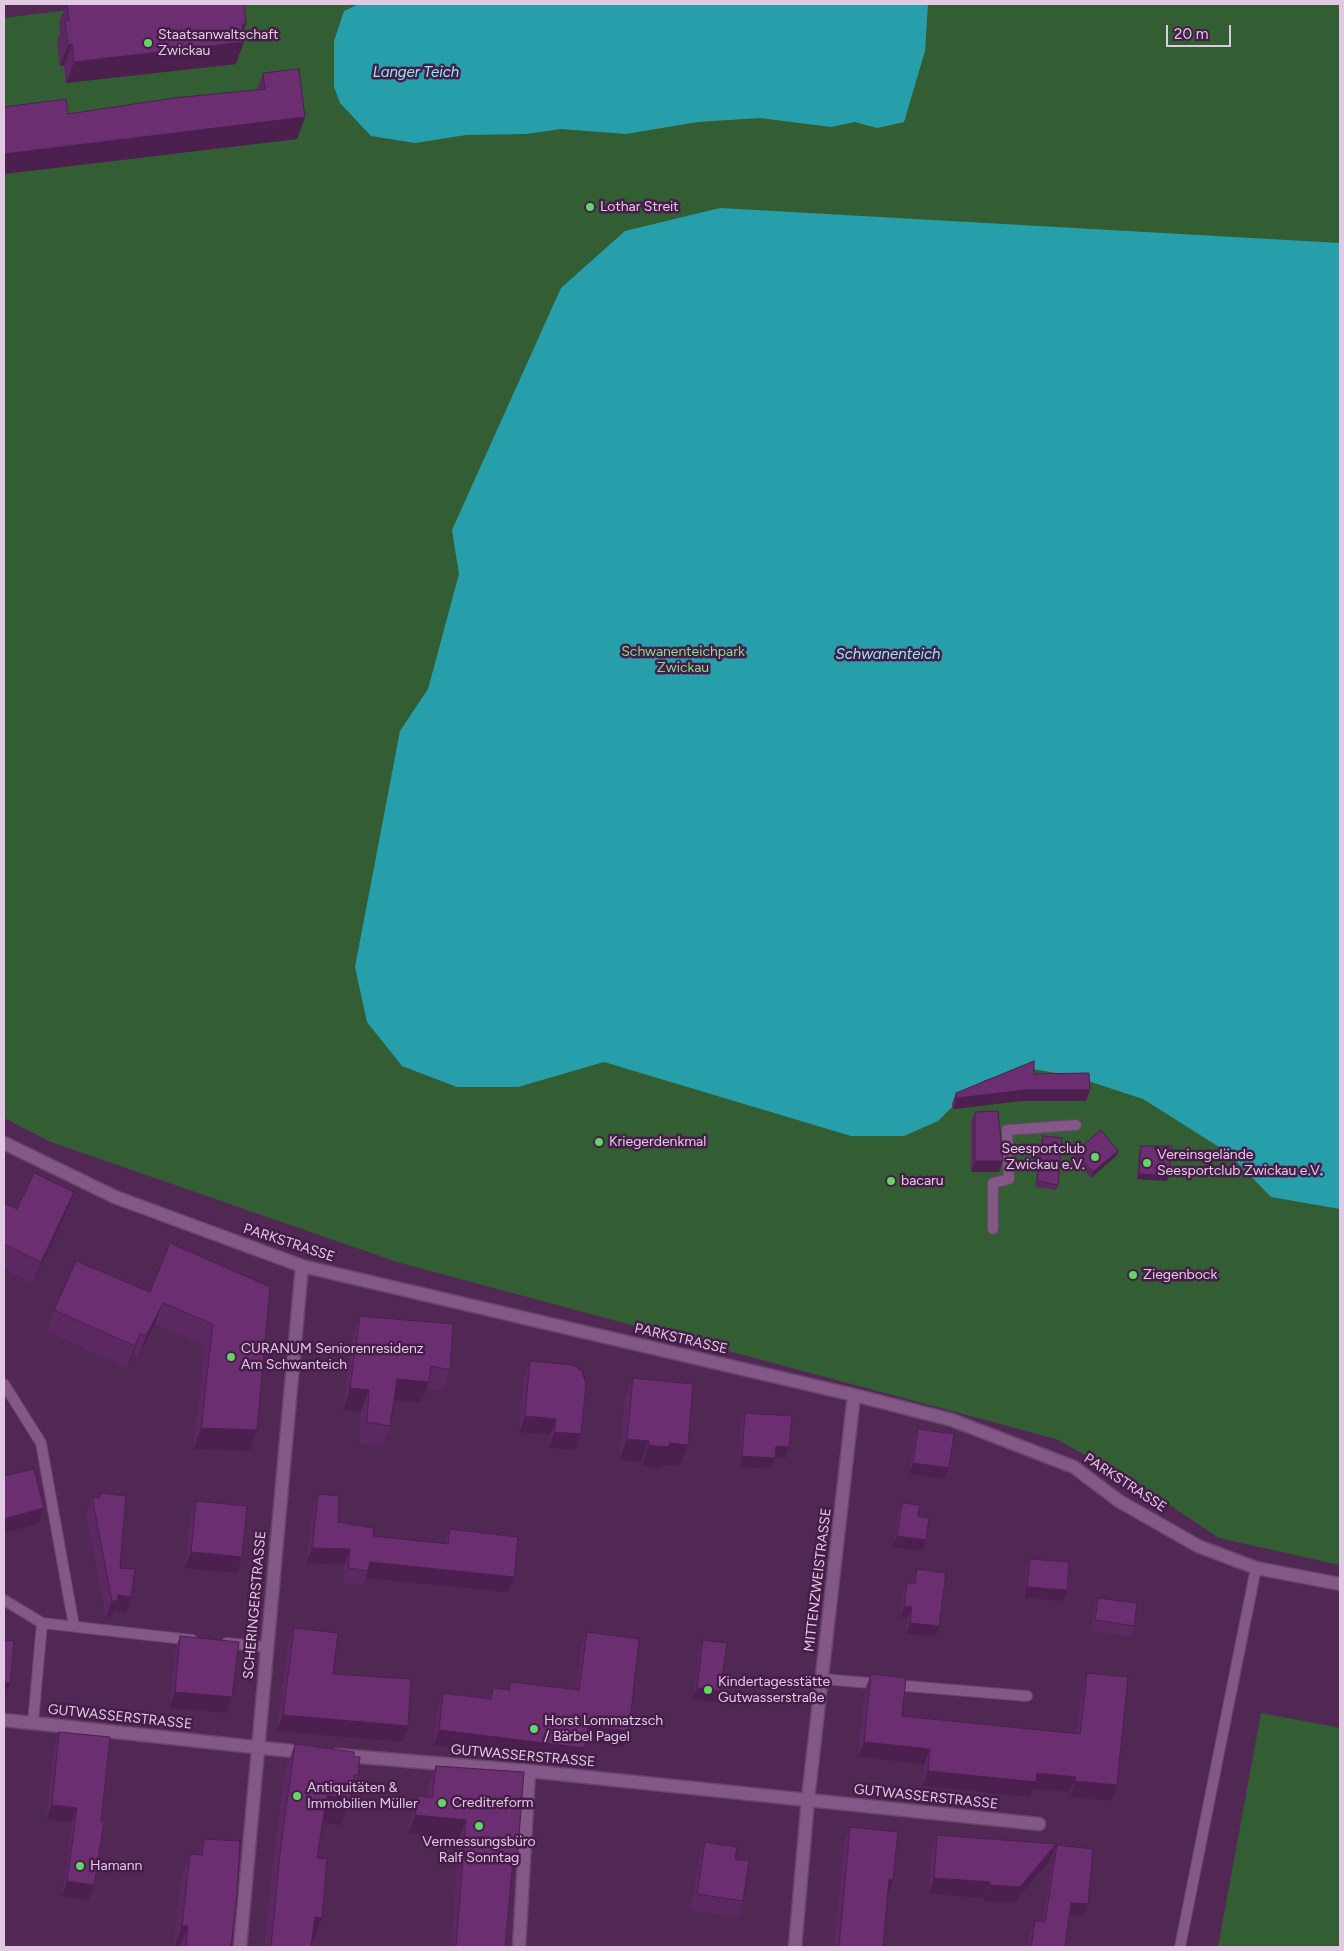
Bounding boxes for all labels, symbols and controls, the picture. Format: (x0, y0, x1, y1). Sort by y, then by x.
scale bar (1169, 15, 1234, 47)
text: 20 m (1174, 25, 1208, 43)
place label: Staatsanwaltschaft Zwickau (158, 27, 279, 59)
marker: Staatsanwaltschaft Zwickau (142, 37, 154, 49)
water label: Langer Teich (373, 64, 459, 82)
place label: Lothar Streit (600, 199, 679, 215)
marker: Lothar Streit (584, 201, 596, 213)
park label: Schwanenteichpark Zwickau (621, 644, 745, 676)
water label: Schwanenteich (836, 646, 940, 664)
place label: Kriegerdenkmal (609, 1134, 706, 1150)
marker: Kriegerdenkmal (593, 1136, 605, 1148)
place label: Seesportclub Zwickau e.V. (1002, 1141, 1085, 1174)
place label: Vereinsgelände Seesportclub Zwickau e.V. (1157, 1147, 1323, 1180)
marker: Seesportclub Zwickau e.V. (1089, 1151, 1101, 1163)
marker: Vereinsgelände Seesportclub Zwickau e.V. (1141, 1157, 1153, 1169)
place label: bacaru (901, 1173, 944, 1189)
marker: bacaru (885, 1175, 897, 1187)
street label: PARKSTRASSE (241, 1220, 337, 1266)
place label: Ziegenbock (1143, 1267, 1217, 1283)
marker: Ziegenbock (1127, 1269, 1139, 1281)
street label: PARKSTRASSE (633, 1320, 729, 1358)
place label: CURANUM Seniorenresidenz Am Schwanteich (241, 1341, 424, 1374)
marker: CURANUM Seniorenresidenz Am Schwanteich (225, 1351, 237, 1363)
street label: PARKSTRASSE (1081, 1450, 1169, 1516)
street label: MITTENZWEISTRASSE (801, 1507, 835, 1653)
street label: SCHERINGERSTRASSE (240, 1530, 270, 1680)
place label: Kindertagesstätte Gutwasserstraße (718, 1674, 830, 1706)
marker: Kindertagesstätte Gutwasserstraße (702, 1684, 714, 1696)
street label: GUTWASSERSTRASSE (47, 1701, 193, 1733)
place label: Horst Lommatzsch / Bärbel Pagel (544, 1713, 663, 1745)
marker: Horst Lommatzsch / Bärbel Pagel (528, 1723, 540, 1735)
street label: GUTWASSERSTRASSE (450, 1741, 596, 1771)
place label: Antiquitäten & Immobilien Müller (307, 1780, 418, 1812)
street label: GUTWASSERSTRASSE (853, 1781, 999, 1813)
marker: Antiquitäten & Immobilien Müller (291, 1790, 303, 1802)
place label: Creditreform (452, 1795, 533, 1811)
marker: Creditreform (436, 1797, 448, 1809)
marker: Vermessungsbüro Ralf Sonntag (473, 1820, 485, 1832)
place label: Vermessungsbüro Ralf Sonntag (422, 1834, 536, 1866)
place label: Hamann (90, 1858, 142, 1874)
marker: Hamann (74, 1860, 86, 1872)

